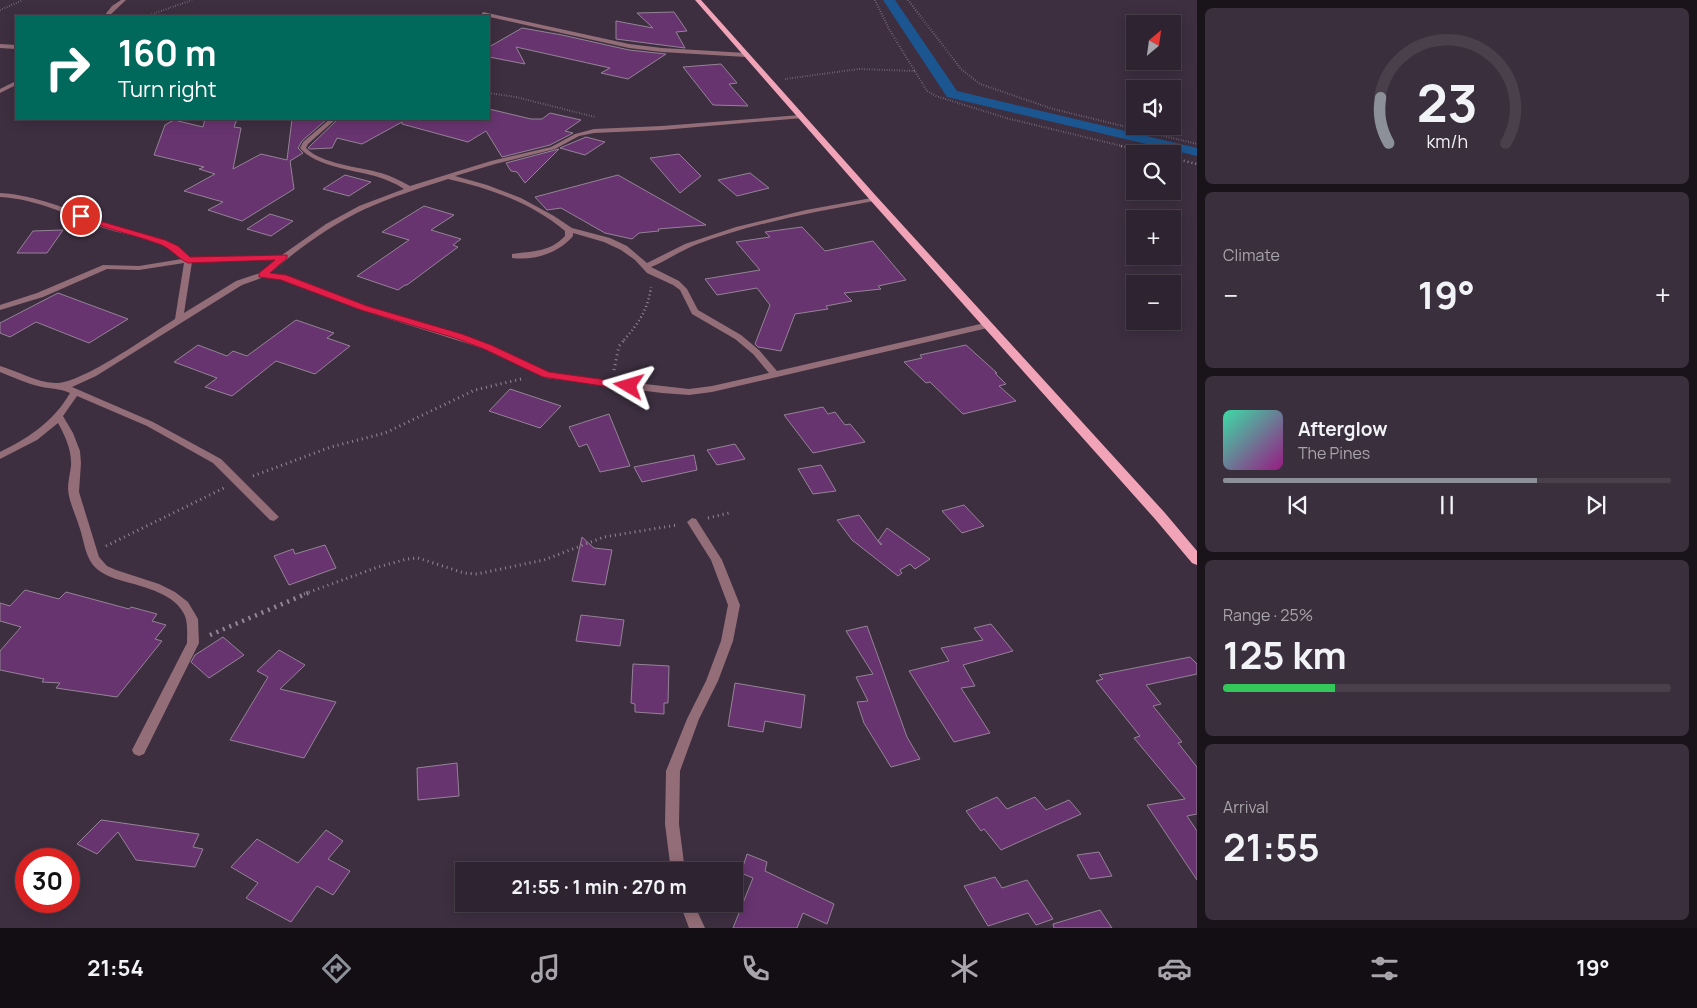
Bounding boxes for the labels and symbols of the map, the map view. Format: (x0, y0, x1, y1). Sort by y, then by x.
north arrow (1126, 15, 1181, 70)
pin (60, 195, 102, 237)
position arrow (602, 359, 654, 411)
speed limit sign: 30 (15, 848, 80, 913)

